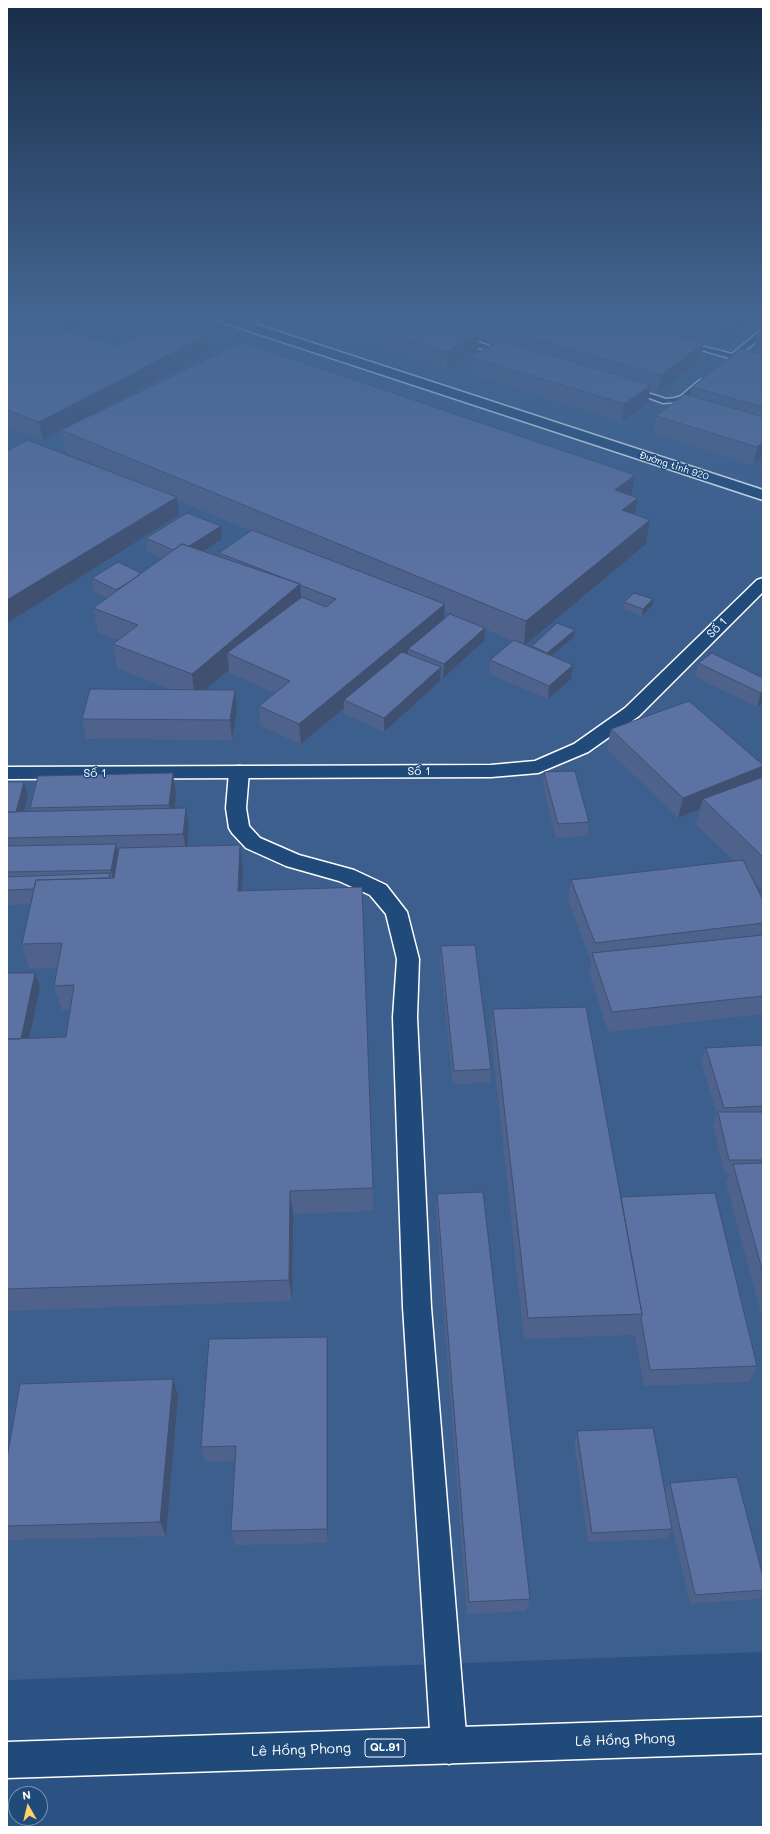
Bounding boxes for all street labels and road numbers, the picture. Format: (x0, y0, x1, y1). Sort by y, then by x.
street label: Đường tỉnh 920 (638, 449, 710, 483)
street label: Số 1 (704, 615, 730, 641)
street label: Số 1 (407, 764, 431, 778)
street label: Số 1 (83, 766, 107, 780)
street label: Lê Hồng Phong (575, 1730, 675, 1750)
road number: QL.91 (365, 1739, 405, 1757)
street label: Lê Hồng Phong (251, 1740, 351, 1760)

